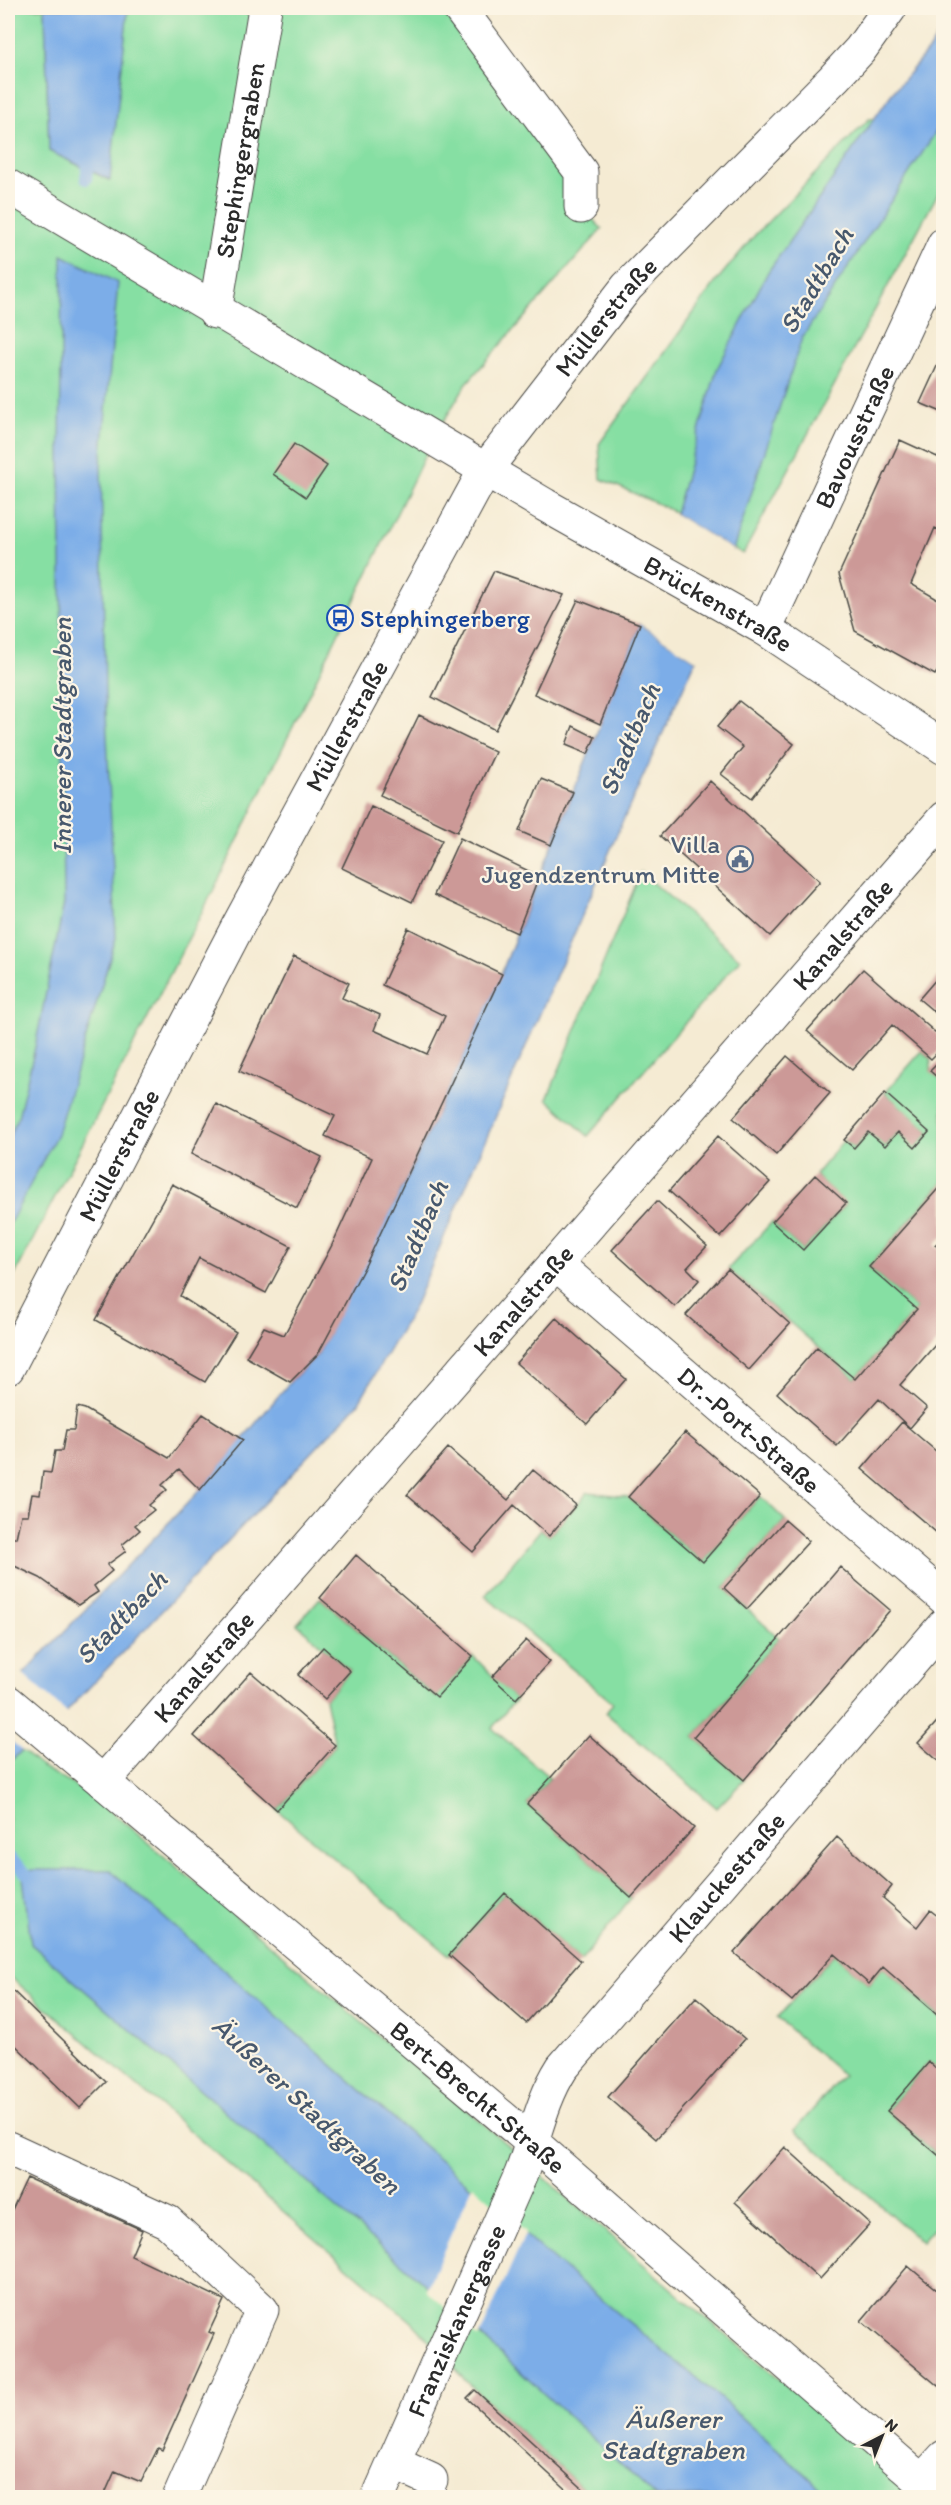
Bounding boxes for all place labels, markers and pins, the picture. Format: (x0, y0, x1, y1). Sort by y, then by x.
place label: Stephingerberg (360, 602, 531, 634)
bus stop icon: Stephingerberg (325, 603, 355, 633)
place label: Villa Jugendzentrum Mitte (482, 828, 720, 890)
public building icon: Villa Jugendzentrum Mitte (725, 844, 755, 874)

